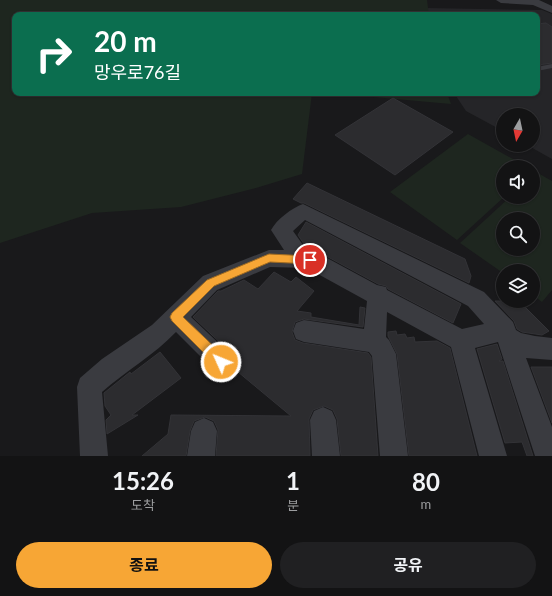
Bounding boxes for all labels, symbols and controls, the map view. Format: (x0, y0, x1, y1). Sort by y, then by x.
text: 20 m (94, 24, 157, 58)
icon: right (28, 28, 80, 80)
text: 망우로76길 (94, 61, 181, 83)
north arrow (496, 108, 540, 152)
map controls (496, 108, 540, 308)
button: sound (496, 160, 540, 204)
button: search (496, 212, 540, 256)
pin (293, 243, 327, 277)
icon: arrive (299, 249, 321, 271)
button: layers (496, 264, 540, 308)
position arrow (200, 341, 242, 383)
text: 15:26 (112, 466, 174, 495)
text: 1 (286, 466, 300, 495)
text: 80 (412, 467, 440, 496)
text: m (421, 496, 431, 512)
text: 도착 (131, 497, 155, 513)
text: 분 (287, 497, 299, 513)
button: 종료 (16, 542, 272, 588)
button: 공유 (280, 542, 536, 588)

